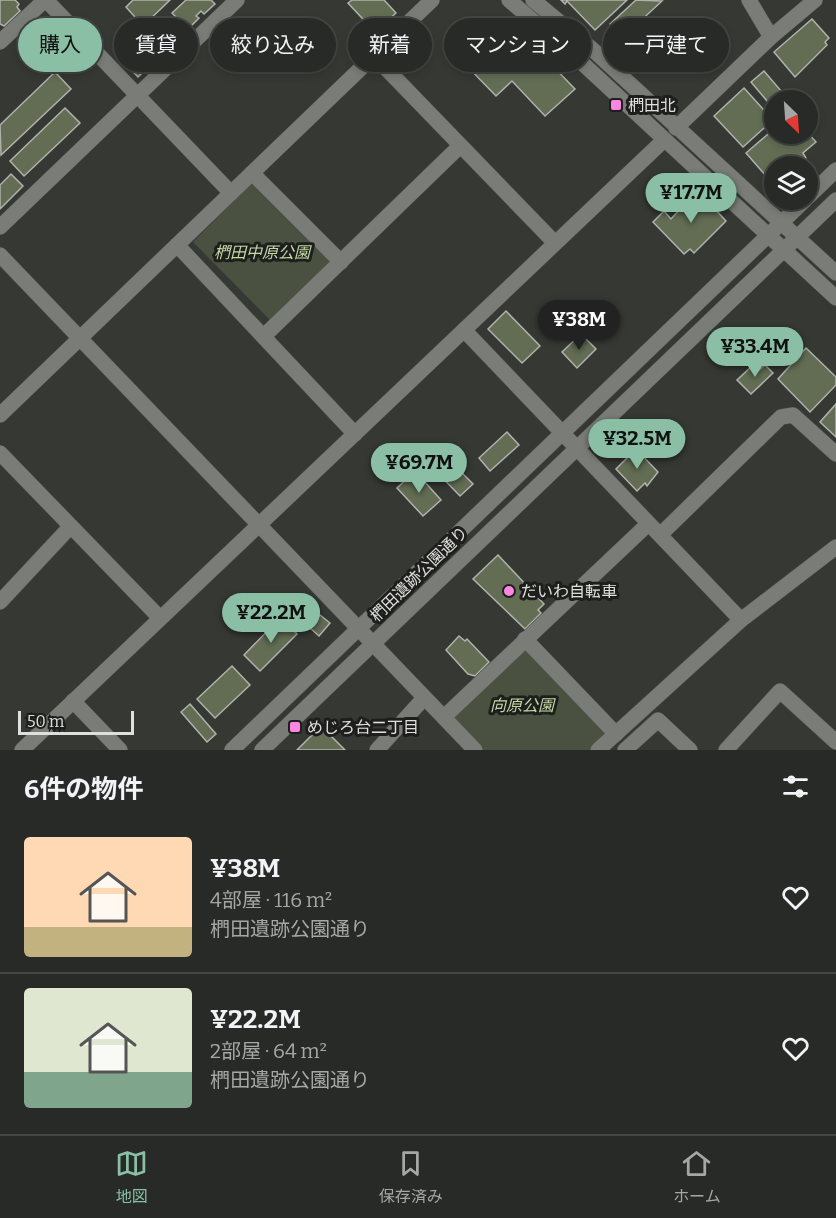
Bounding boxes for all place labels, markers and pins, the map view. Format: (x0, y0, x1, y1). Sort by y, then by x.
place label: 椚田北 (628, 96, 676, 115)
marker: 椚田北 (609, 98, 623, 112)
pin: ¥17.7M (642, 173, 740, 224)
pin: ¥38M (543, 300, 615, 351)
pin: ¥33.4M (706, 327, 804, 378)
pin: ¥32.5M (588, 419, 686, 470)
pin: ¥69.7M (370, 443, 468, 494)
place label: だいわ自転車 (521, 582, 617, 601)
marker: だいわ自転車 (502, 584, 516, 598)
pin: ¥22.2M (222, 593, 320, 644)
place label: めじろ台二丁目 (307, 718, 419, 737)
marker: めじろ台二丁目 (288, 720, 302, 734)

